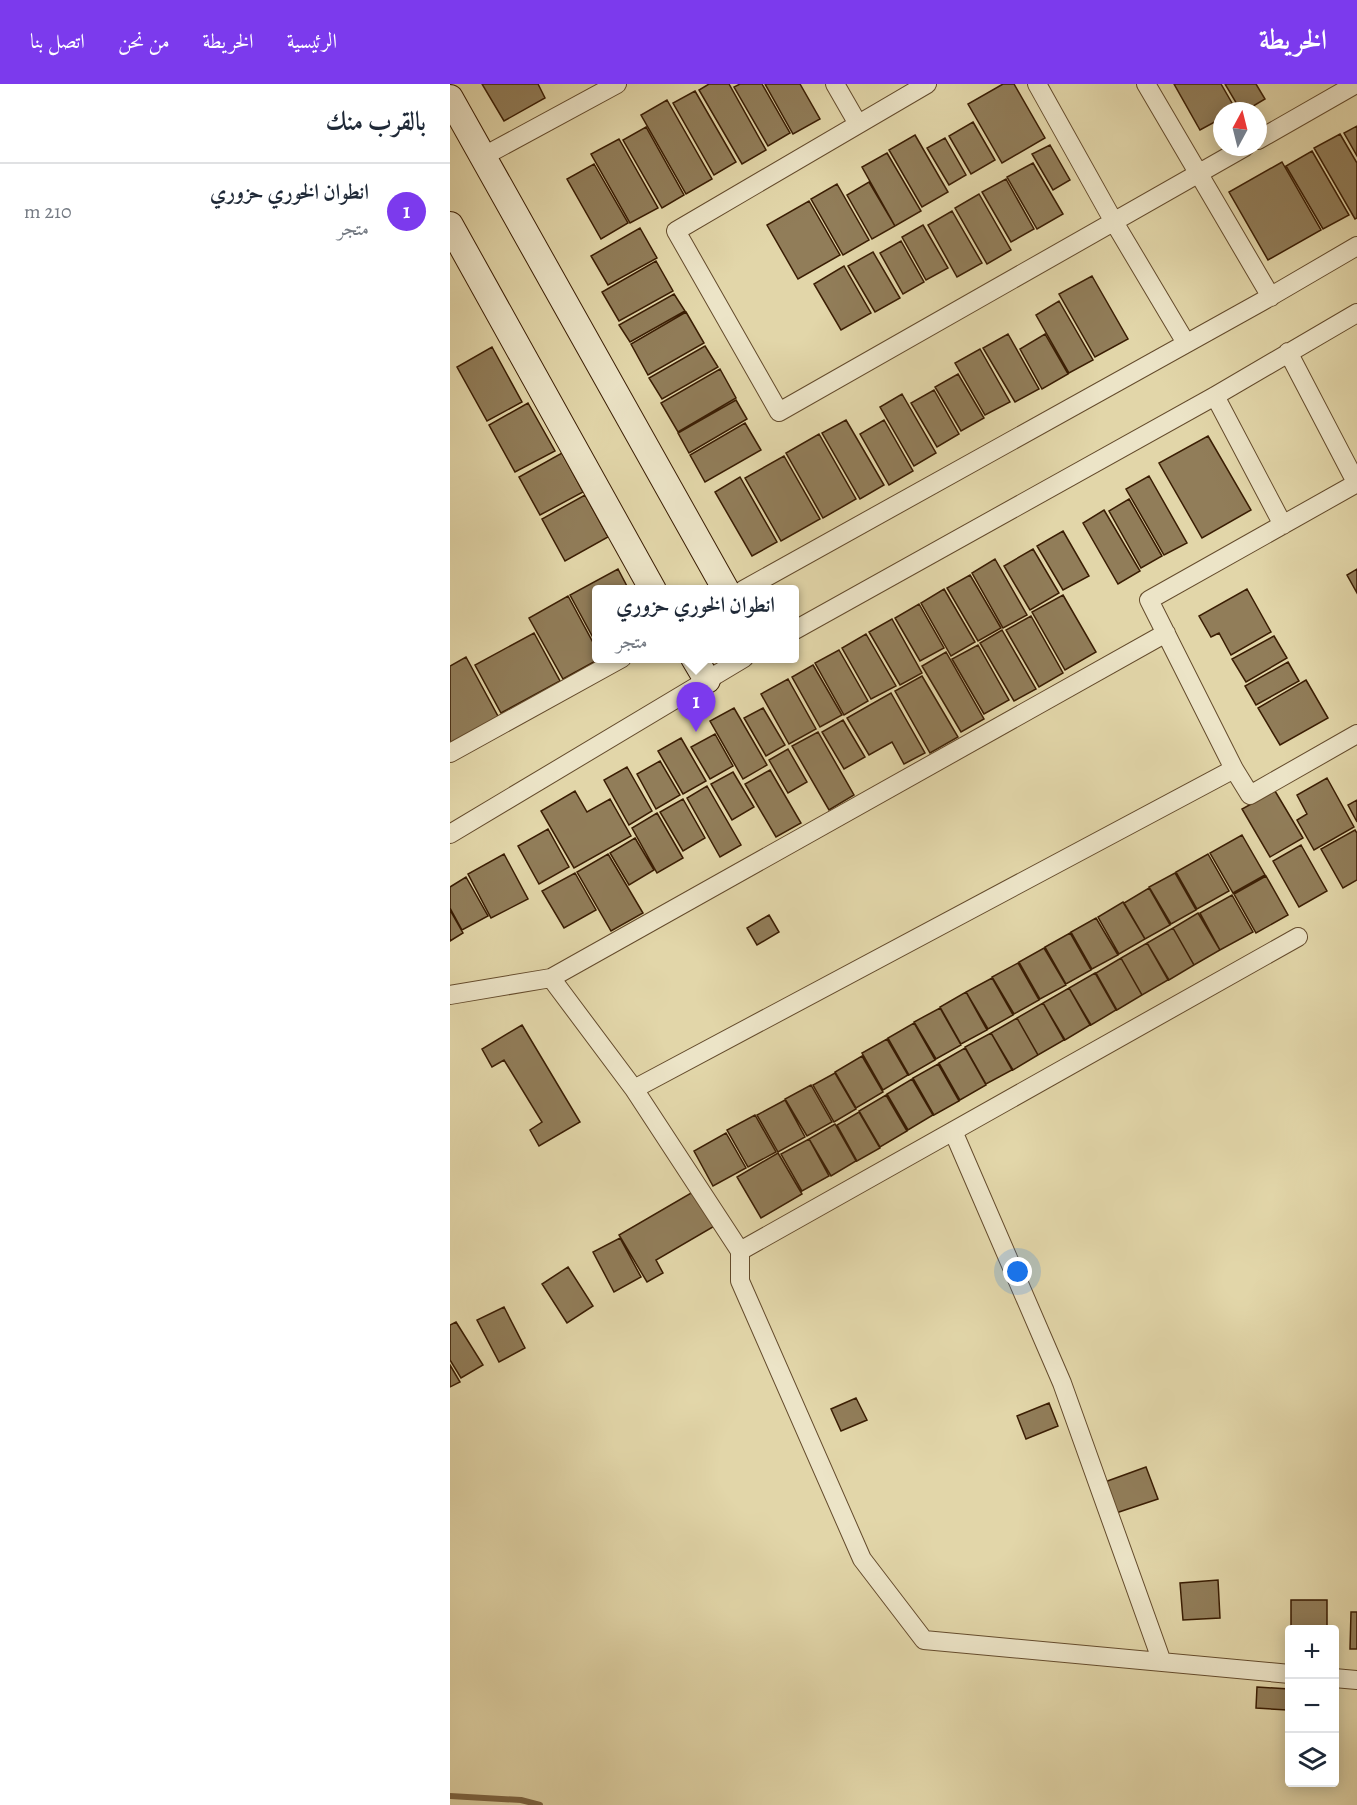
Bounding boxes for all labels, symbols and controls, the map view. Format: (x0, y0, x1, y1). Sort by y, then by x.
text: الخريطة (1259, 21, 1327, 59)
text: اتصل بنا (30, 27, 85, 55)
text: من نحن (118, 27, 170, 55)
text: الخريطة (203, 27, 254, 55)
text: الرئيسية (287, 27, 337, 55)
north arrow (1213, 102, 1267, 156)
text: بالقرب منك (325, 104, 426, 139)
text: انطوان الخوري حزوري (210, 177, 369, 207)
text: 210 m (24, 198, 72, 225)
text: 1 (403, 198, 410, 225)
text: متجر (337, 215, 369, 242)
popup (592, 585, 799, 663)
text: انطوان الخوري حزوري (616, 590, 775, 620)
text: متجر (616, 628, 648, 655)
pin: 1 (676, 682, 716, 732)
your location (1003, 1257, 1032, 1286)
map controls (1285, 1625, 1339, 1787)
button: + (1285, 1625, 1339, 1679)
button: − (1285, 1679, 1339, 1733)
button: layers (1285, 1733, 1339, 1787)

